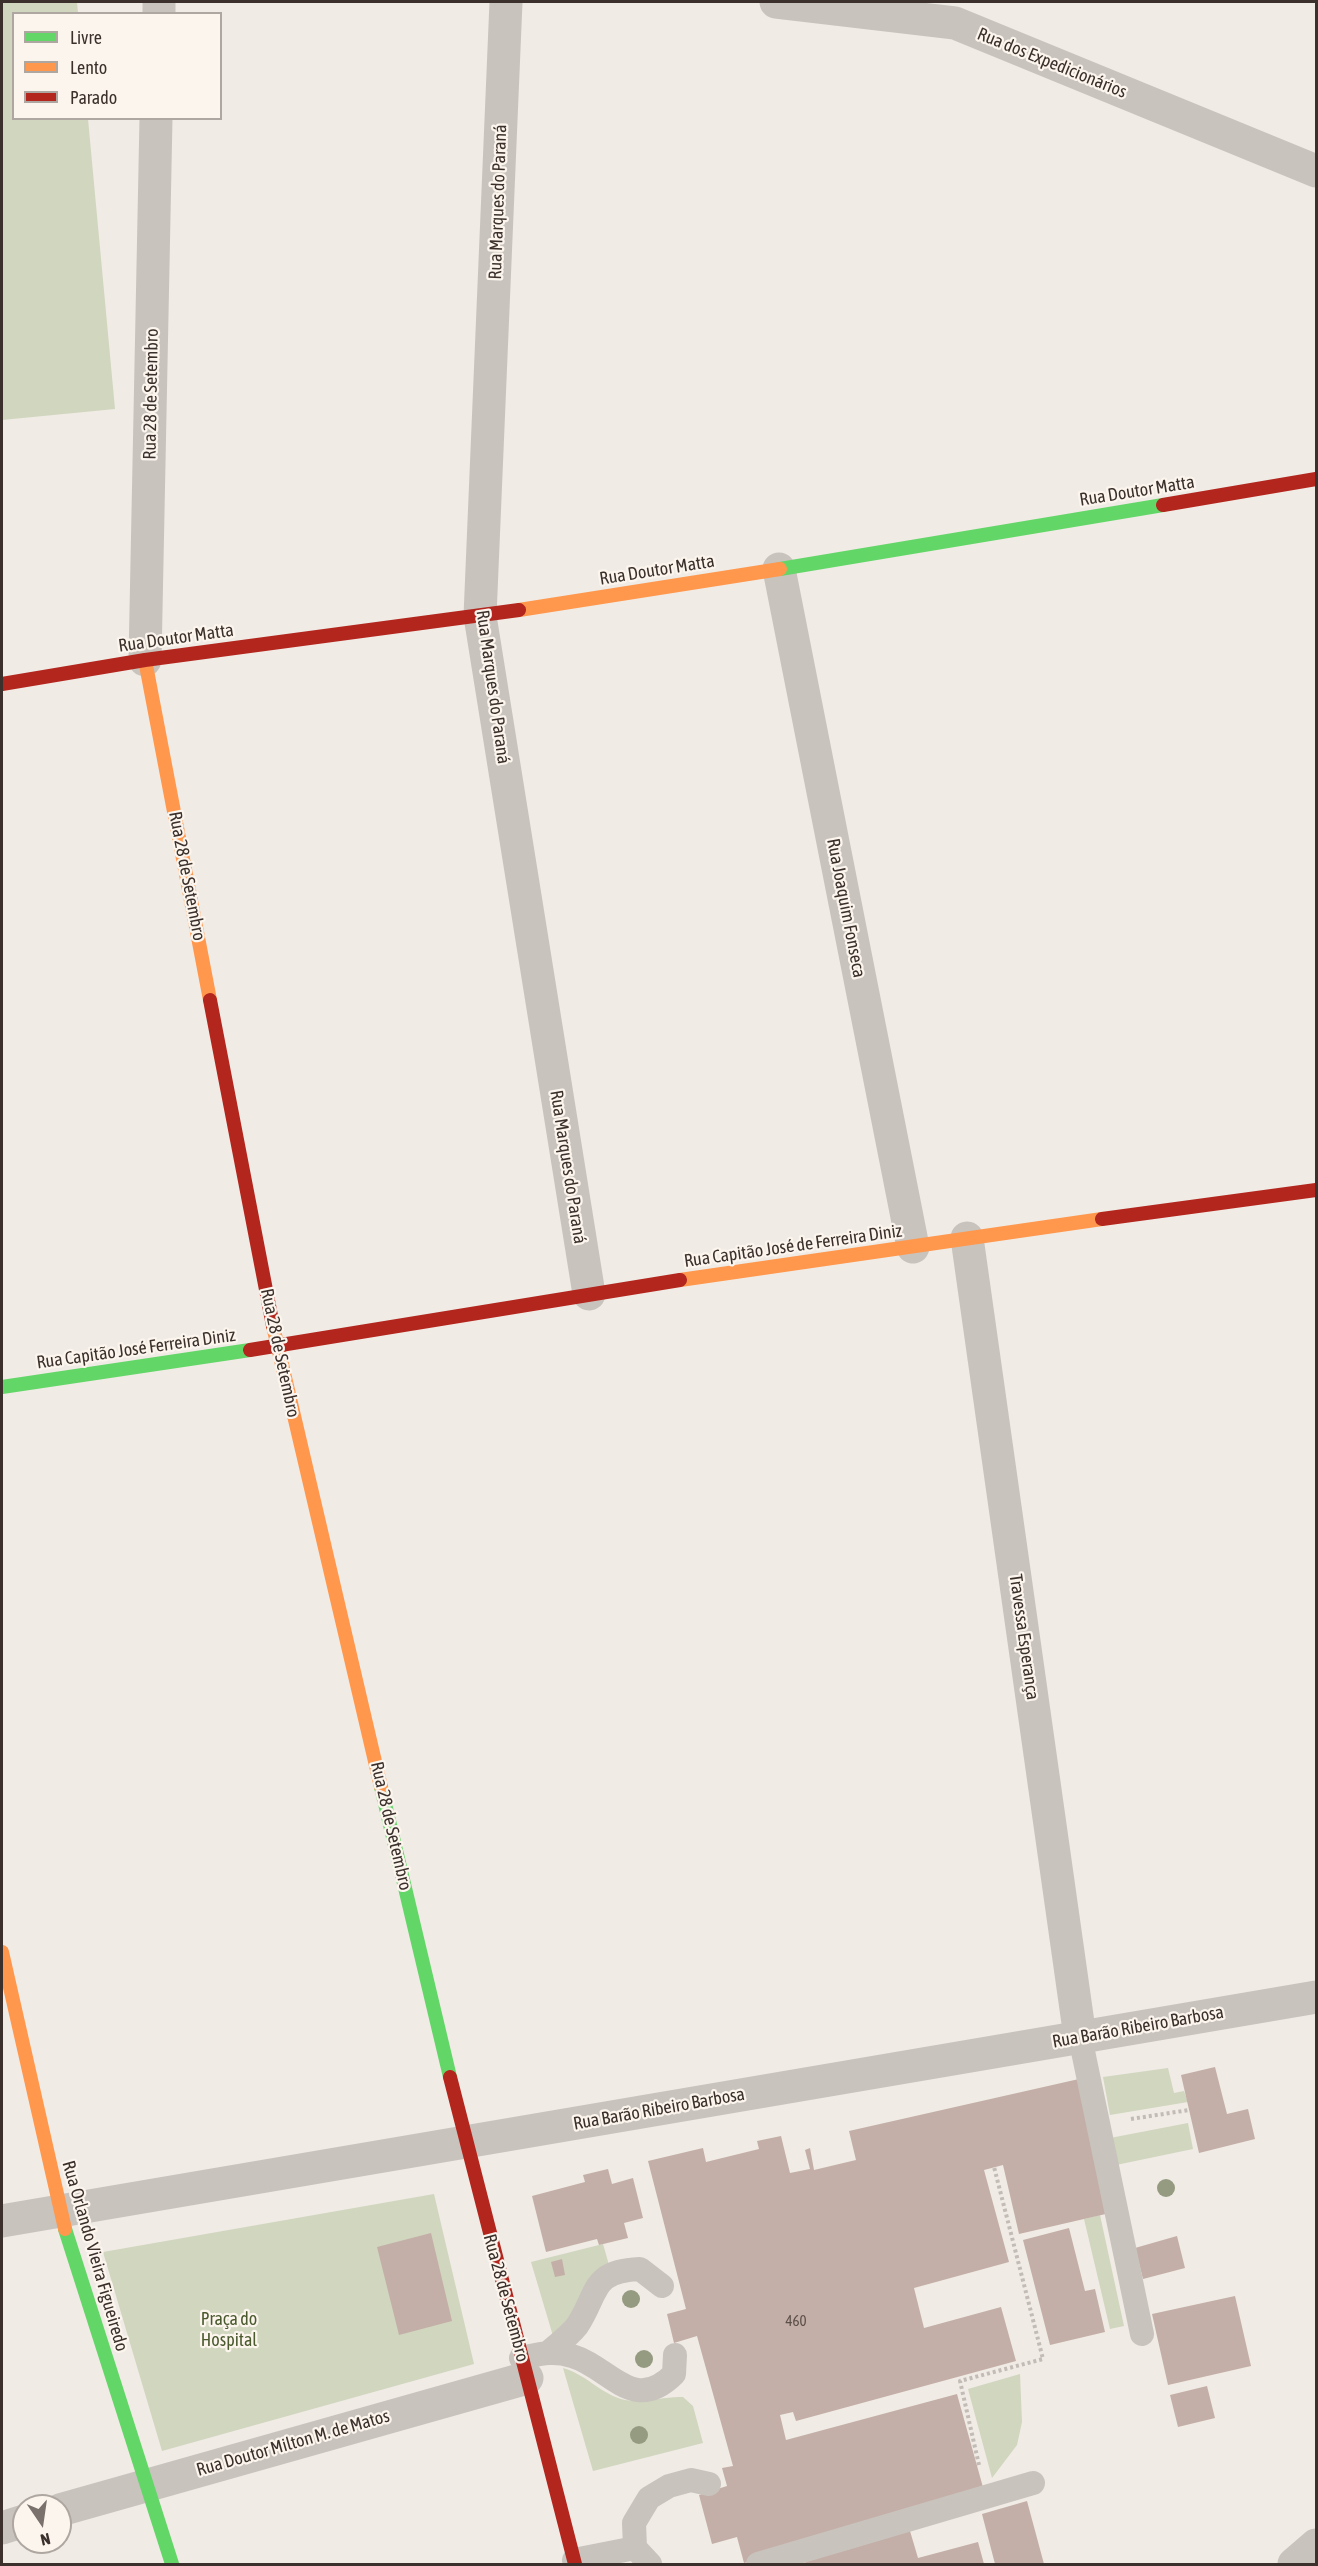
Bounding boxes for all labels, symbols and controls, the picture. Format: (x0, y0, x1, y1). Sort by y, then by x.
legend (12, 12, 222, 120)
street label: Rua dos Expedicionários (974, 23, 1130, 103)
text: Livre (70, 27, 102, 48)
text: Lento (70, 57, 107, 78)
text: Parado (70, 87, 117, 108)
street label: Rua Marques do Paraná (484, 124, 512, 280)
street label: Rua 28 de Setembro (139, 328, 163, 460)
street label: Rua Doutor Matta (1078, 471, 1196, 511)
street label: Rua Doutor Matta (598, 550, 716, 590)
street label: Rua Marques do Paraná (472, 609, 514, 765)
street label: Rua Doutor Matta (117, 619, 235, 657)
street label: Rua 28 de Setembro (164, 810, 210, 942)
street label: Rua Joaquim Fonseca (822, 837, 870, 979)
street label: Rua Marques do Paraná (545, 1089, 591, 1245)
street label: Rua Capitão José de Ferreira Diniz (683, 1220, 903, 1272)
street label: Rua 28 de Setembro (256, 1287, 304, 1419)
street label: Rua Capitão José Ferreira Diniz (35, 1324, 237, 1374)
street label: Travessa Esperança (1004, 1573, 1044, 1701)
street label: Rua 28 de Setembro (366, 1760, 416, 1892)
street label: Rua Barão Ribeiro Barbosa (1051, 2001, 1225, 2053)
street label: Rua Barão Ribeiro Barbosa (572, 2083, 746, 2135)
street label: Rua Orlando Vieira Figueiredo (57, 2158, 133, 2354)
street label: Rua 28 de Setembro (479, 2232, 533, 2364)
park label: Praça do Hospital (201, 2308, 257, 2350)
house number: 460 (785, 2312, 807, 2330)
street label: Rua Doutor Milton M. de Matos (194, 2405, 392, 2481)
north arrow (12, 2494, 72, 2554)
text: N (39, 2530, 52, 2549)

